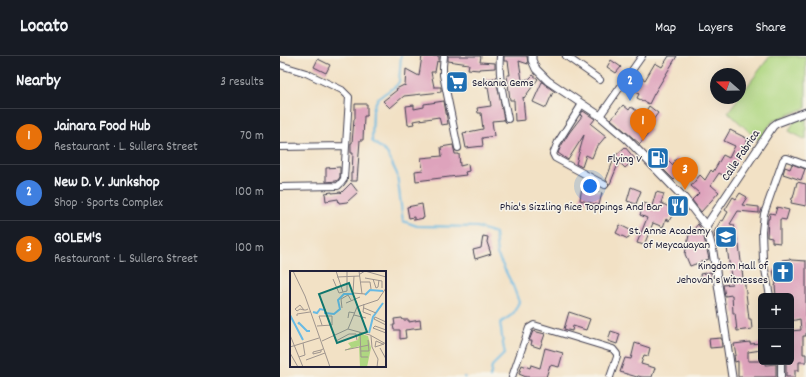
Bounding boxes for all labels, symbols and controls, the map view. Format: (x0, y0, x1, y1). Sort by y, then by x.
text: Locato (20, 14, 68, 41)
text: Map (655, 18, 676, 38)
text: Layers (698, 18, 733, 38)
text: Share (755, 18, 786, 38)
pin: 2 (617, 68, 643, 101)
north arrow (710, 68, 746, 104)
supermarket icon: Sekania Gems (444, 69, 470, 95)
text: Nearby (16, 70, 60, 94)
text: 3 results (220, 73, 264, 92)
place label: Sekania Gems (472, 75, 534, 92)
pin: 1 (630, 108, 656, 141)
text: Jainara Food Hub (54, 116, 150, 138)
text: 1 (28, 127, 30, 146)
text: 70 m (240, 127, 264, 146)
street label: Calle Fabrica (718, 127, 765, 185)
text: Restaurant · L. Sullera Street (54, 138, 198, 157)
fuel station icon: Flying V (645, 145, 671, 171)
place label: Flying V (607, 151, 642, 168)
pin: 3 (672, 157, 698, 190)
text: New D. V. Junkshop (54, 172, 160, 194)
your location (580, 176, 600, 196)
text: 2 (26, 183, 32, 202)
text: 100 m (235, 183, 264, 202)
restaurant icon: Phia's Sizzling Rice Toppings And Bar (665, 193, 691, 219)
text: Shop · Sports Complex (54, 194, 163, 213)
place label: Phia's Sizzling Rice Toppings And Bar (500, 199, 663, 216)
place label: St. Anne Academy of Meycauayan (629, 223, 711, 254)
school or university icon: St. Anne Academy of Meycauayan (713, 224, 739, 250)
text: GOLEM'S (54, 228, 102, 250)
text: 3 (26, 239, 32, 258)
text: 100 m (235, 239, 264, 258)
text: Restaurant · L. Sullera Street (54, 250, 198, 269)
place label: Kingdom Hall of Jehovah's Witnesses (676, 258, 769, 289)
church icon: Kingdom Hall of Jehovah's Witnesses (770, 259, 796, 285)
inset map (290, 271, 386, 367)
map controls (758, 293, 794, 365)
button: + (758, 293, 794, 329)
button: − (758, 329, 794, 365)

